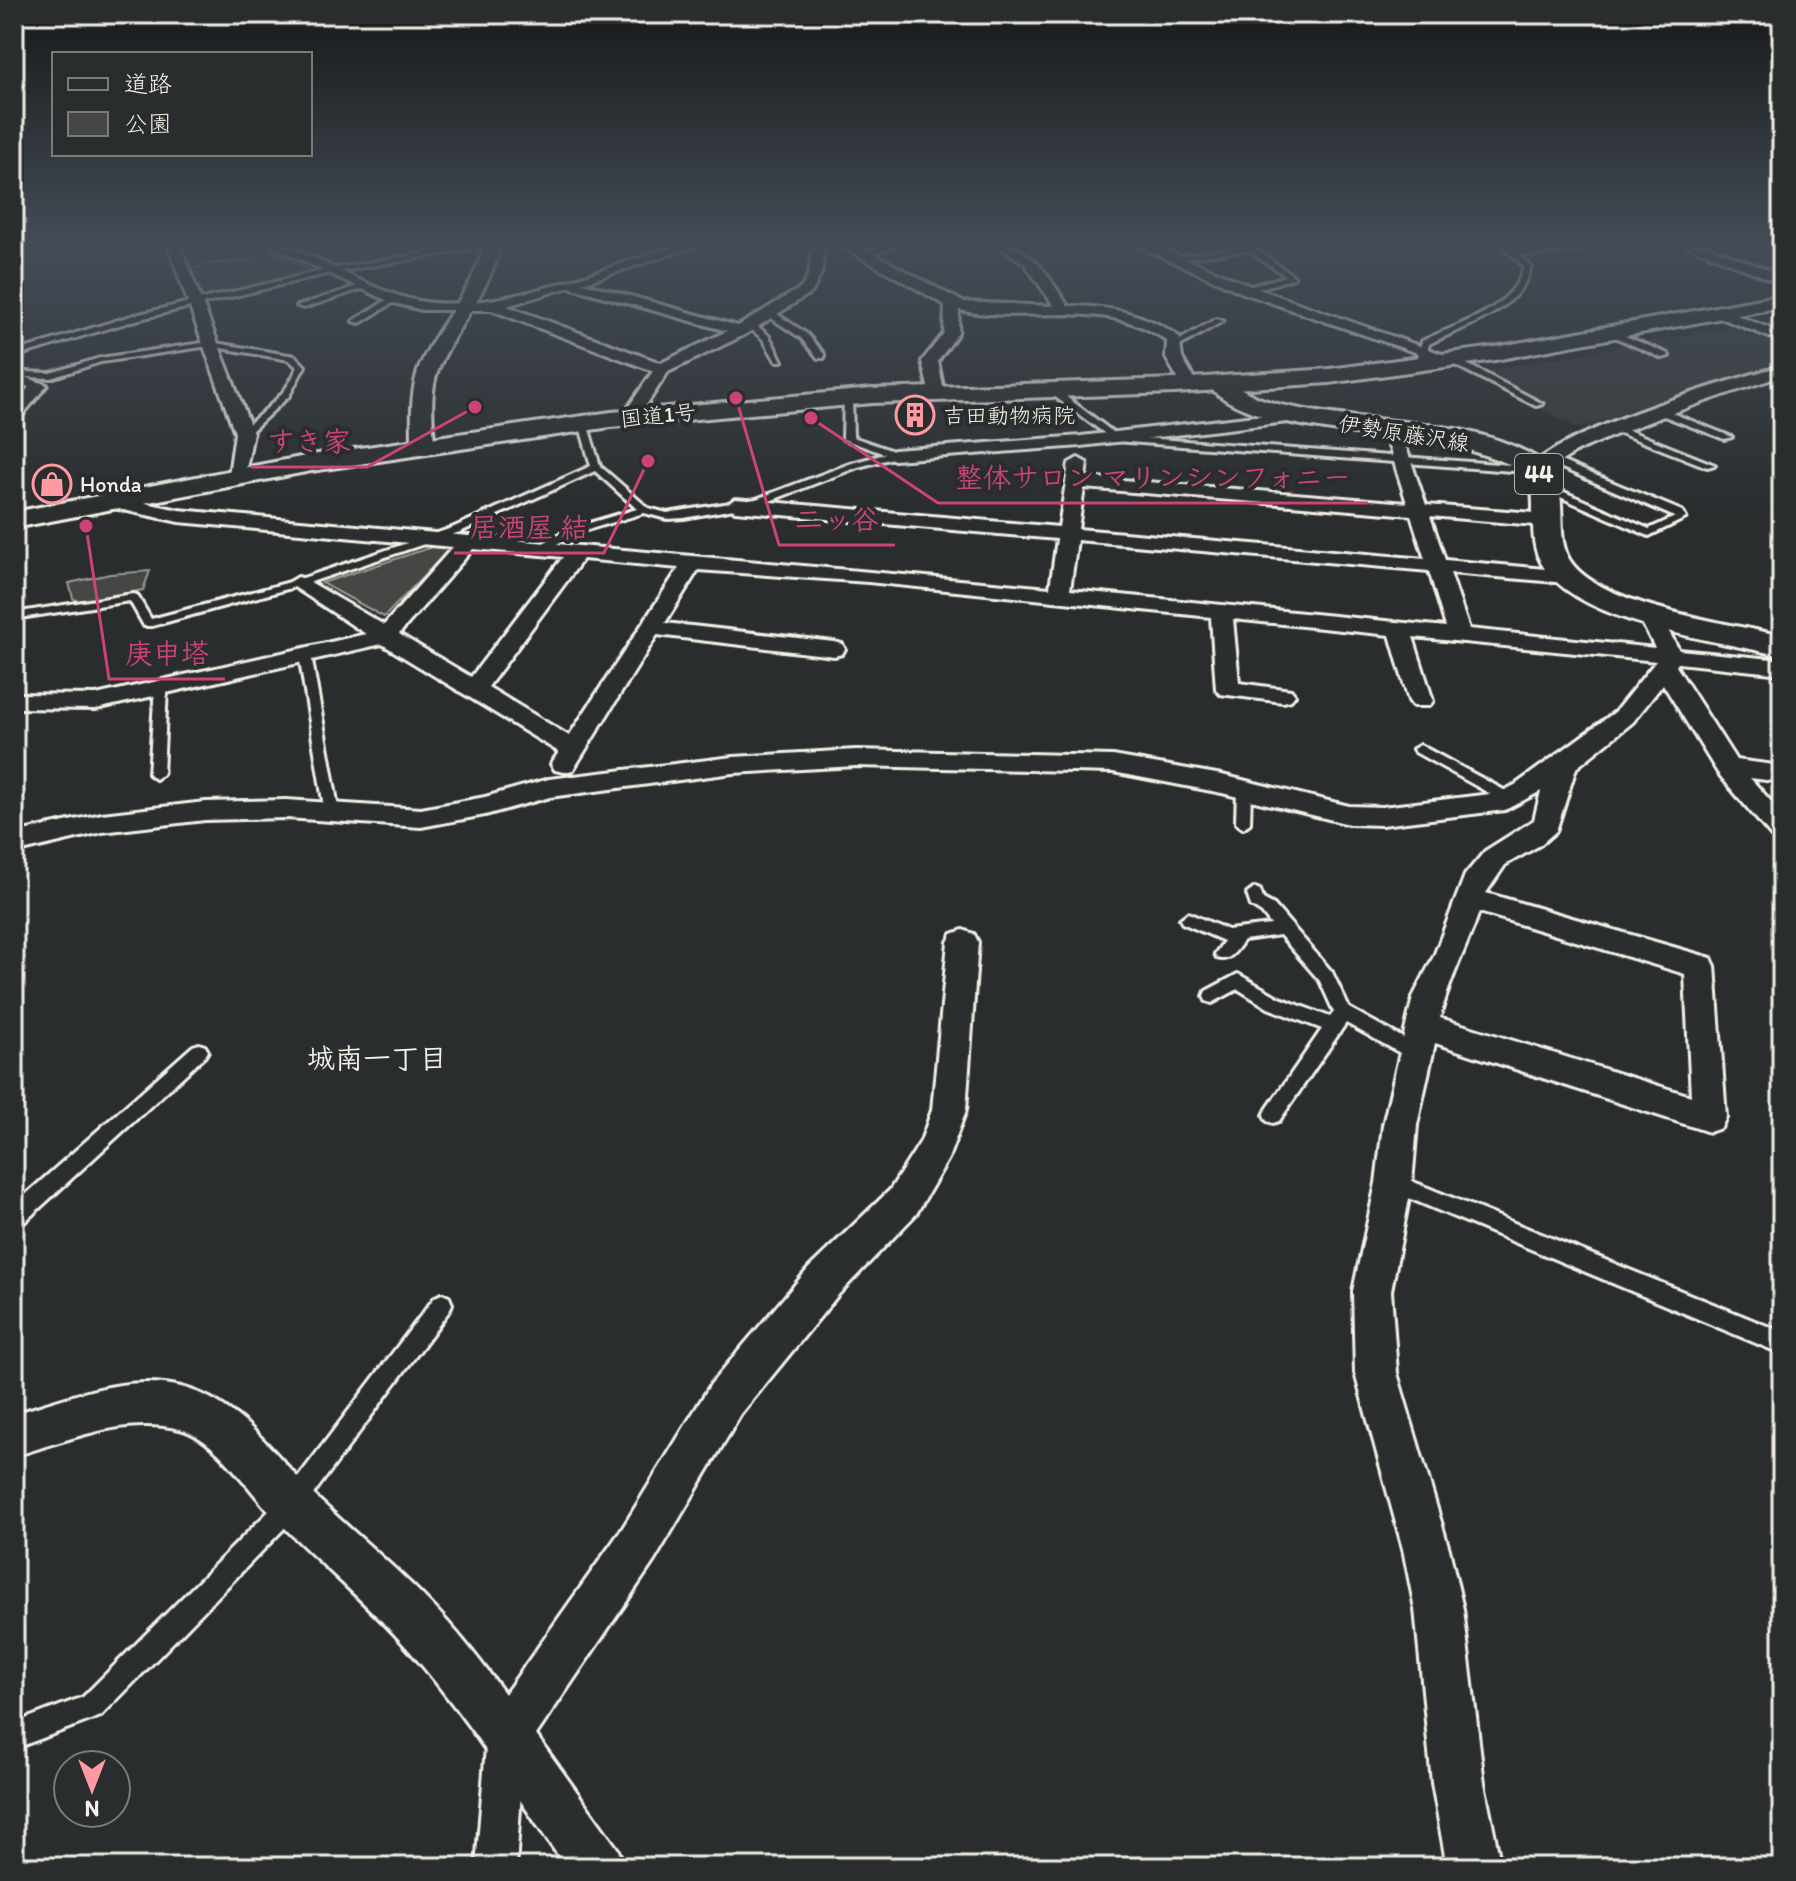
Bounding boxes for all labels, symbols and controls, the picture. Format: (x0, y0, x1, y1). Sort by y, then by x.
legend (52, 52, 312, 156)
text: 道路 (124, 69, 172, 98)
text: 公園 (124, 109, 172, 138)
building icon: 吉田動物病院 (894, 394, 936, 436)
street label: 国道1号 (619, 398, 697, 433)
place label: 吉田動物病院 (943, 402, 1075, 429)
street label: 伊勢原藤沢線 (1337, 410, 1471, 457)
callout: すき家 (251, 415, 367, 467)
text: すき家 (267, 424, 351, 458)
callout: 整体サロン マリンシンフォニー (938, 451, 1368, 503)
road number: 44 (1515, 454, 1563, 494)
text: 整体サロン マリンシンフォニー (955, 460, 1351, 494)
shop icon: Honda (31, 463, 73, 505)
place label: Honda (80, 471, 142, 498)
callout: 二ッ谷 (779, 493, 895, 545)
callout: 居酒屋 結 (454, 501, 604, 553)
text: 二ッ谷 (795, 502, 879, 536)
text: 居酒屋 結 (470, 510, 588, 544)
callout: 庚申塔 (109, 627, 225, 679)
text: 庚申塔 (125, 636, 209, 670)
district label: 城南一丁目 (307, 1041, 447, 1075)
north arrow (52, 1749, 132, 1829)
text: N (85, 1795, 99, 1822)

